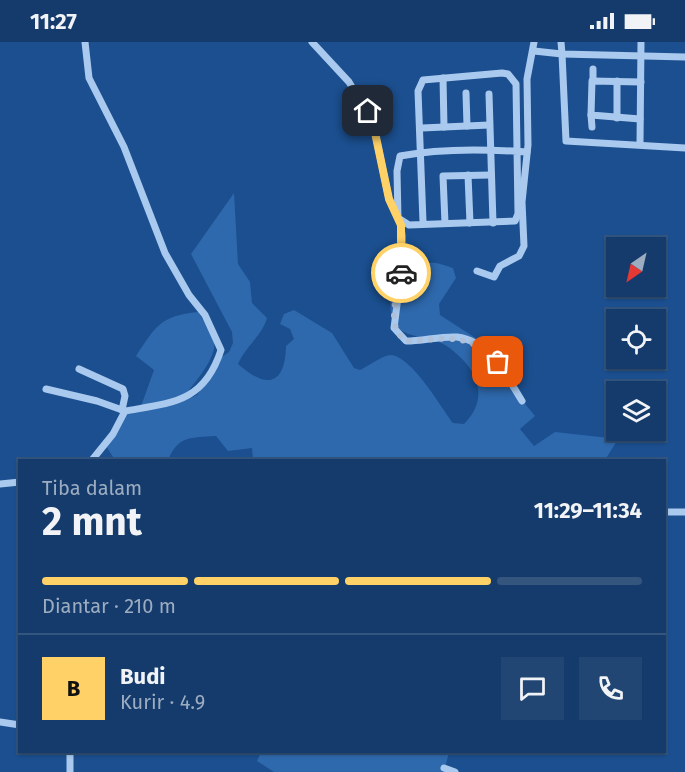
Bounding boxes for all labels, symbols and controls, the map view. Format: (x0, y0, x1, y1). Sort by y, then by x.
text: 11:27 (30, 8, 77, 35)
pin (342, 85, 393, 136)
icon: home (351, 94, 384, 127)
north arrow (606, 237, 666, 297)
map controls (606, 237, 666, 441)
courier (371, 243, 431, 303)
icon: car (385, 257, 418, 290)
button: locate (606, 309, 666, 369)
pin (472, 336, 523, 387)
icon: bag (481, 345, 514, 378)
button: layers (606, 381, 666, 441)
text: Tiba dalam (42, 476, 142, 500)
text: 11:29–11:34 (534, 497, 642, 524)
text: 2 mnt (42, 499, 142, 545)
text: Diantar · 210 m (42, 594, 176, 618)
button: chat (501, 657, 564, 720)
button: phone (579, 657, 642, 720)
text: Budi (120, 663, 166, 690)
text: B (67, 675, 80, 702)
text: Kurir · 4.9 (120, 690, 205, 714)

